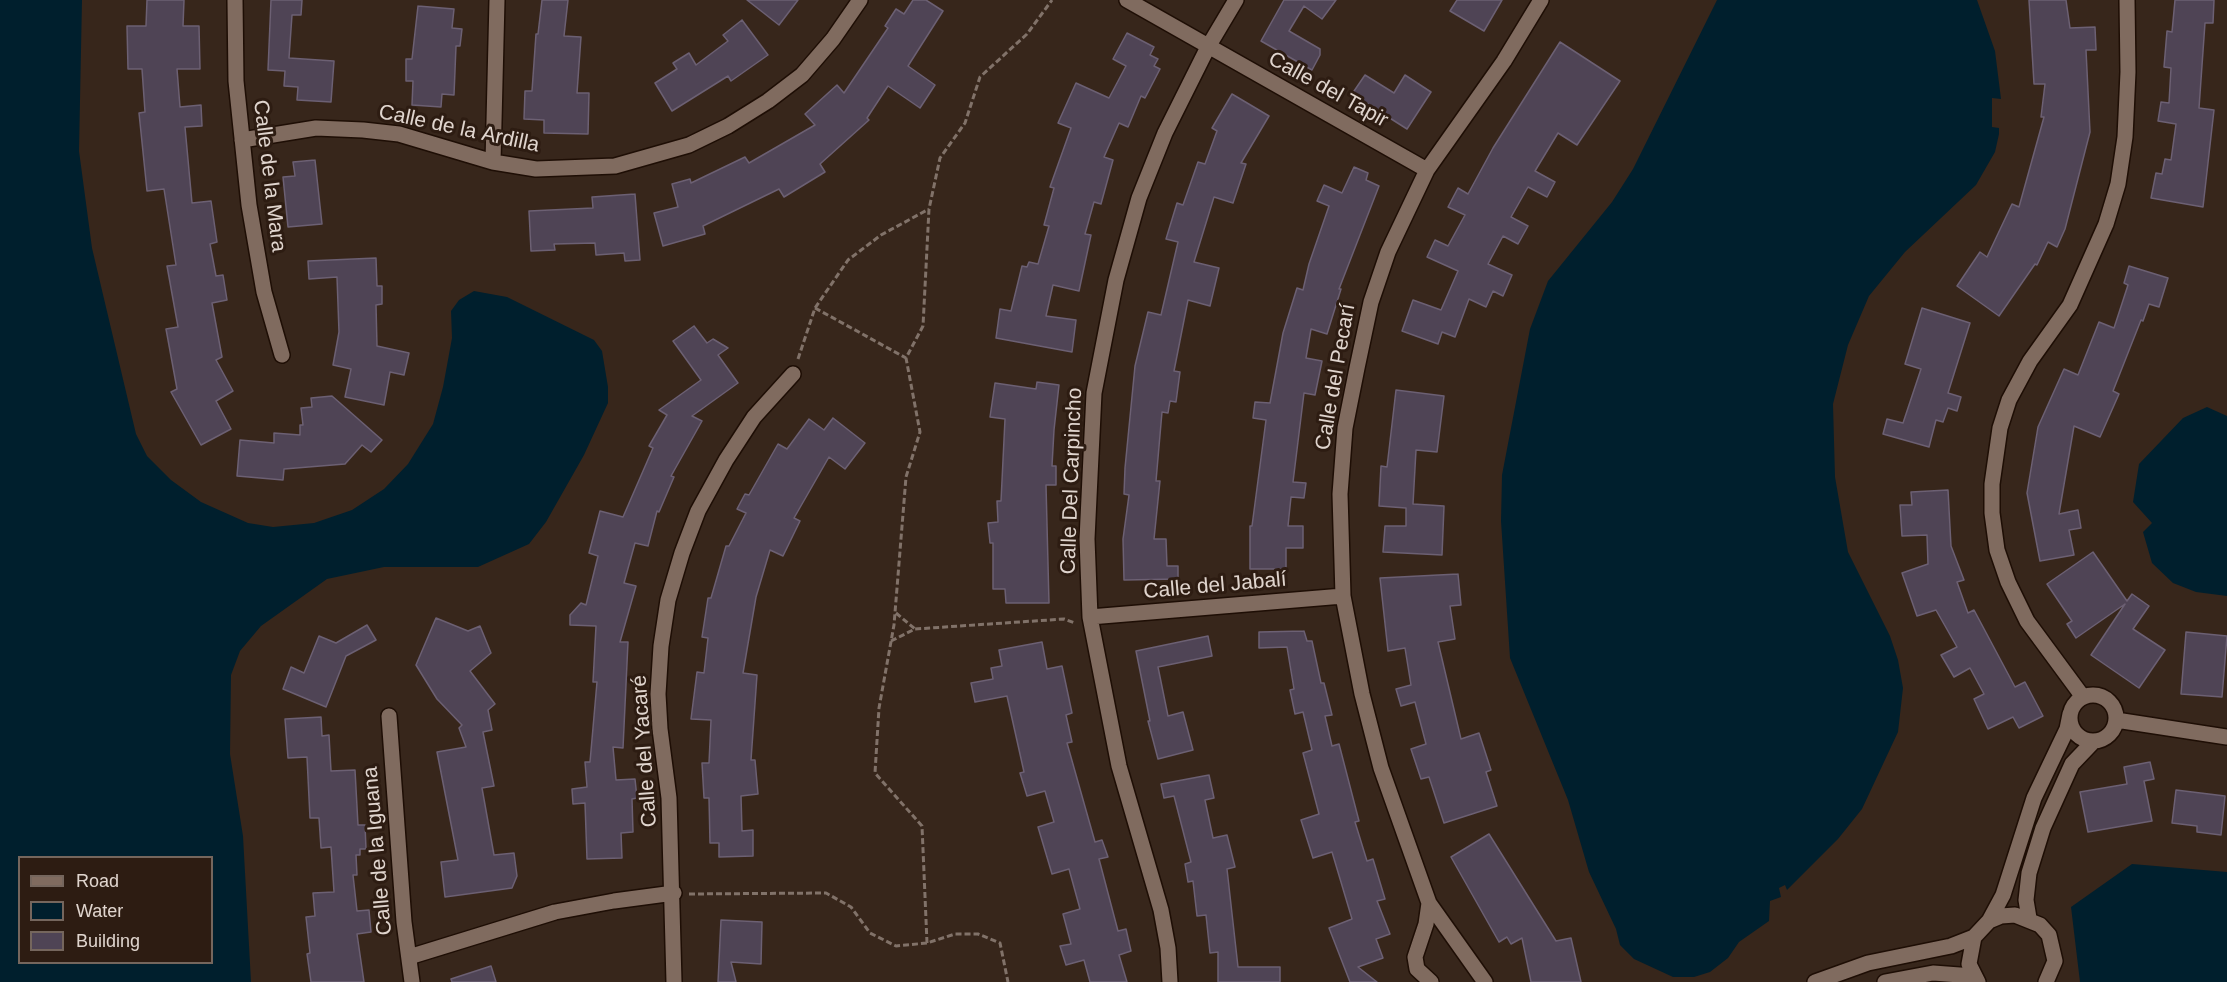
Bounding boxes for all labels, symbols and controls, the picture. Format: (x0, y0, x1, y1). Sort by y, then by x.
street label: Calle del Tapir (1264, 47, 1392, 133)
street label: Calle de la Mara (247, 99, 291, 253)
street label: Calle de la Ardilla (376, 100, 542, 158)
street label: Calle del Pecarí (1311, 302, 1361, 452)
street label: Calle Del Carpincho (1056, 387, 1088, 575)
street label: Calle del Jabalí (1142, 567, 1288, 605)
street label: Calle del Yacaré (627, 674, 663, 828)
street label: Calle de la Iguana (358, 766, 398, 936)
legend (18, 856, 213, 964)
text: Road (76, 871, 119, 891)
text: Water (76, 901, 123, 921)
text: Building (76, 931, 140, 951)

